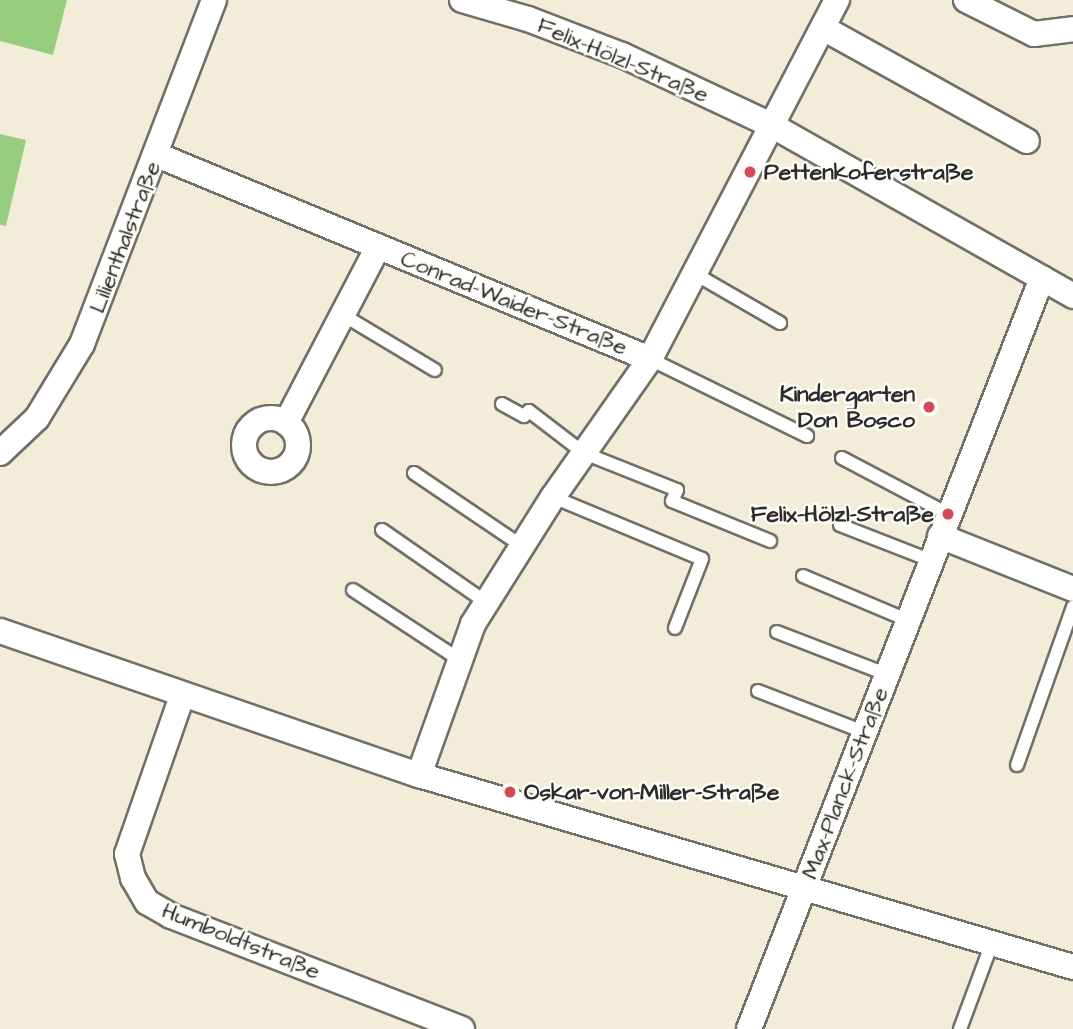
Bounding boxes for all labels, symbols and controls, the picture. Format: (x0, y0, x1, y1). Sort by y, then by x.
street label: Felix-Hölzl-Straße (533, 11, 713, 109)
street label: Lilienthalstraße (83, 157, 167, 317)
place label: Pettenkoferstraße (764, 158, 974, 186)
marker: Pettenkoferstraße (742, 164, 758, 180)
street label: Conrad-Waider-Straße (397, 245, 631, 361)
place label: Kindergarten Don Bosco (780, 380, 915, 434)
marker: Kindergarten Don Bosco (921, 399, 937, 415)
place label: Felix-Hölzl-Straße (751, 500, 934, 528)
marker: Felix-Hölzl-Straße (940, 506, 956, 522)
street label: Max-Planck-Straße (796, 683, 894, 883)
place label: Oskar-von-Miller-Straße (524, 778, 779, 806)
marker: Oskar-von-Miller-Straße (502, 784, 518, 800)
street label: Humboldtstraße (158, 897, 324, 985)

